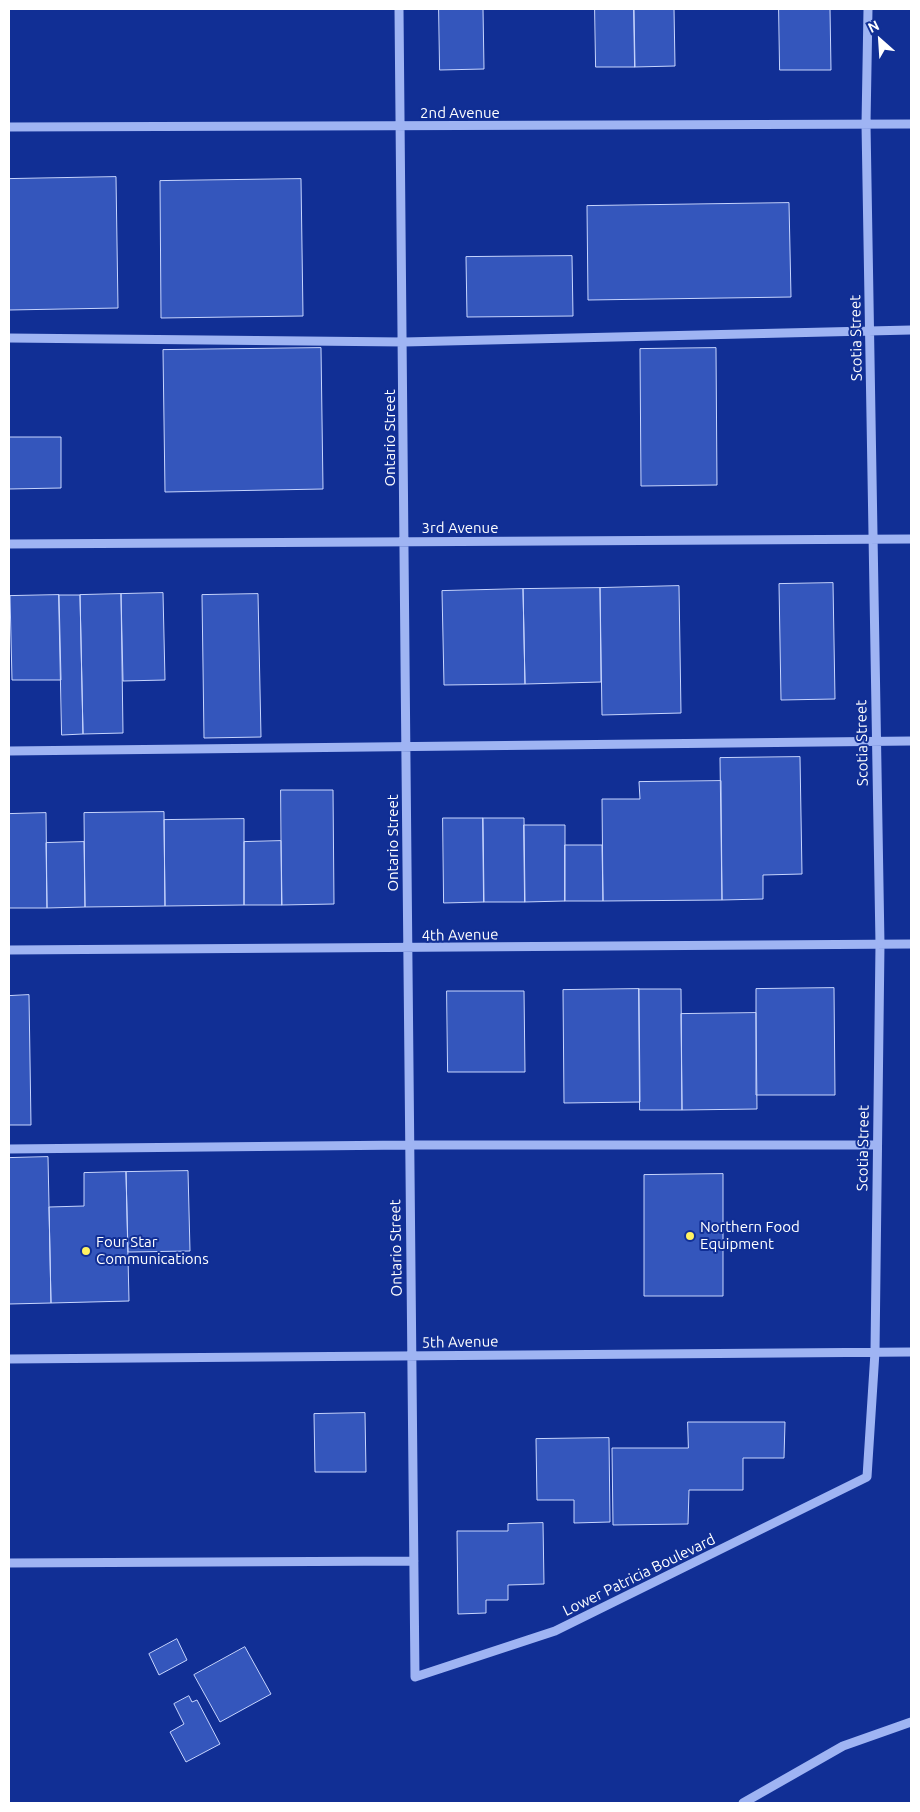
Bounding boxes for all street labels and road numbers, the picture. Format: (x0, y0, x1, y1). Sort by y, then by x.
street label: 2nd Avenue (420, 104, 500, 122)
street label: Scotia Street (846, 295, 866, 381)
street label: Ontario Street (381, 389, 399, 487)
street label: 3rd Avenue (422, 519, 498, 537)
street label: Scotia Street (852, 700, 872, 786)
street label: Ontario Street (384, 794, 402, 892)
street label: 4th Avenue (421, 925, 499, 945)
street label: Scotia Street (853, 1105, 873, 1191)
street label: Ontario Street (386, 1199, 406, 1297)
street label: 5th Avenue (421, 1332, 499, 1352)
street label: Lower Patricia Boulevard (560, 1530, 718, 1620)

